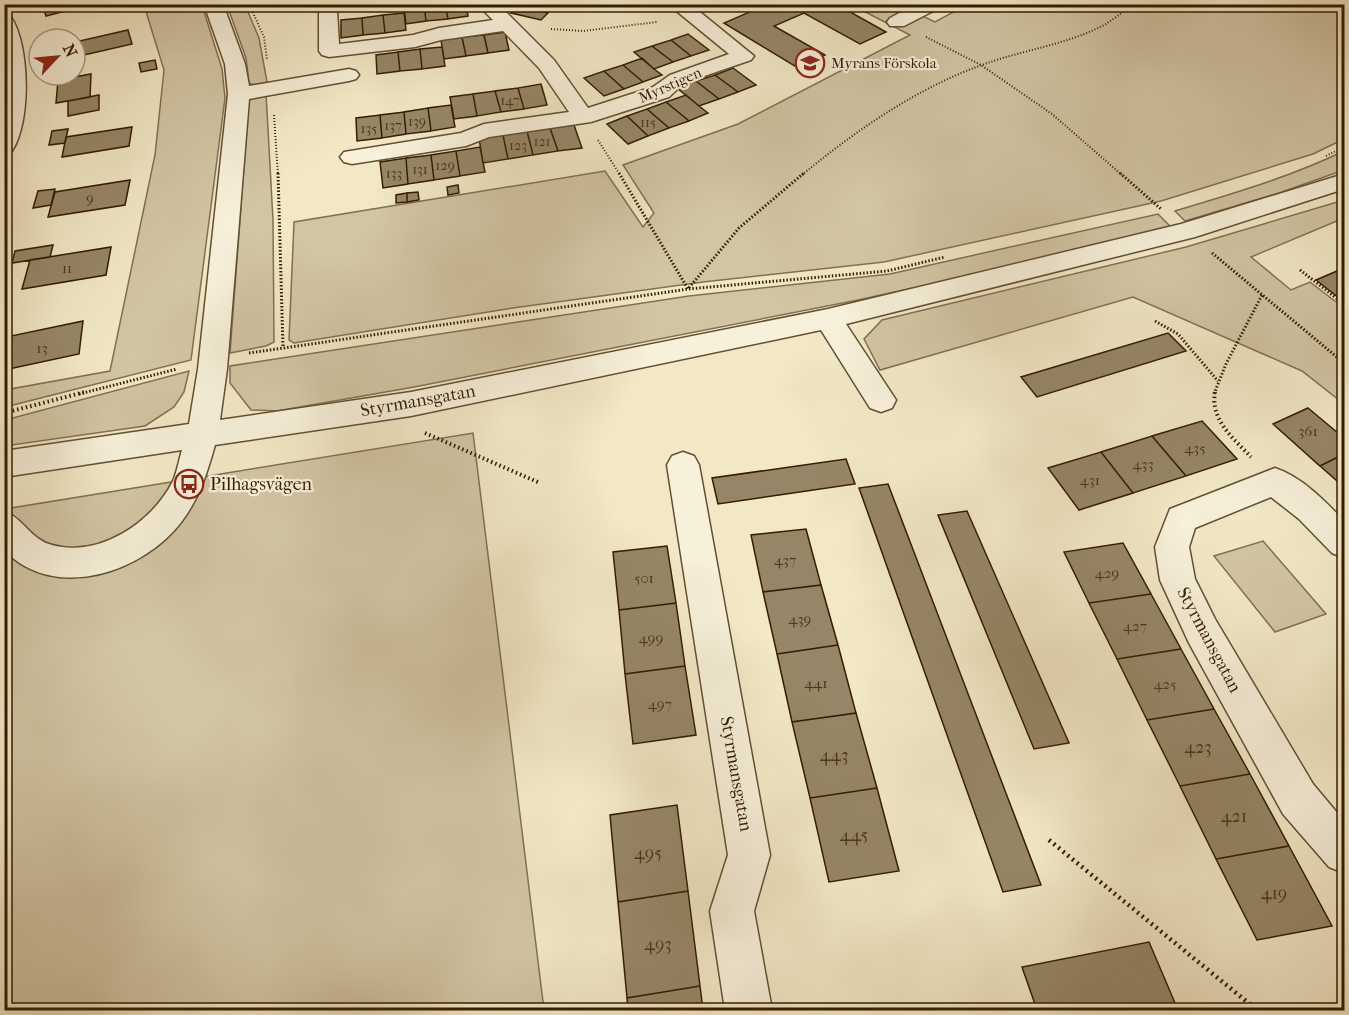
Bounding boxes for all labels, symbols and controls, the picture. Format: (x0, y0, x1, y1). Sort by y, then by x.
north arrow (27, 27, 87, 87)
text: N (59, 41, 82, 61)
school or university icon: Myrans Förskola (794, 47, 826, 79)
place label: Myrans Förskola (831, 54, 938, 72)
street label: Myrstigen (636, 63, 705, 107)
house number: 147 (500, 92, 520, 109)
house number: 139 (408, 113, 426, 130)
house number: 115 (640, 114, 656, 131)
house number: 137 (384, 117, 402, 134)
house number: 135 (361, 120, 377, 137)
house number: 121 (533, 133, 551, 150)
house number: 123 (509, 137, 527, 154)
house number: 129 (435, 157, 455, 174)
house number: 131 (412, 161, 428, 178)
house number: 133 (386, 165, 402, 182)
house number: 9 (86, 190, 94, 207)
house number: 11 (62, 260, 72, 277)
house number: 13 (36, 339, 48, 357)
street label: Styrmansgatan (359, 380, 478, 421)
house number: 361 (1298, 422, 1318, 440)
house number: 435 (1184, 439, 1206, 457)
house number: 433 (1132, 455, 1154, 473)
bus stop icon: Pilhagsvägen (173, 468, 205, 500)
house number: 431 (1080, 471, 1100, 489)
place label: Pilhagsvägen (210, 474, 313, 495)
house number: 437 (774, 551, 796, 569)
house number: 429 (1095, 564, 1119, 582)
house number: 501 (634, 569, 654, 587)
street label: Styrmansgatan (1172, 584, 1246, 697)
house number: 439 (789, 610, 812, 628)
house number: 427 (1123, 617, 1147, 635)
house number: 499 (639, 629, 663, 647)
house number: 441 (804, 674, 828, 692)
house number: 425 (1153, 675, 1177, 693)
house number: 497 (648, 695, 672, 713)
street label: Styrmansgatan (716, 715, 757, 834)
house number: 423 (1184, 737, 1212, 758)
house number: 443 (820, 745, 848, 766)
house number: 421 (1221, 806, 1247, 827)
house number: 445 (840, 825, 869, 846)
house number: 495 (634, 843, 662, 864)
house number: 419 (1261, 883, 1287, 904)
house number: 493 (644, 934, 672, 955)

